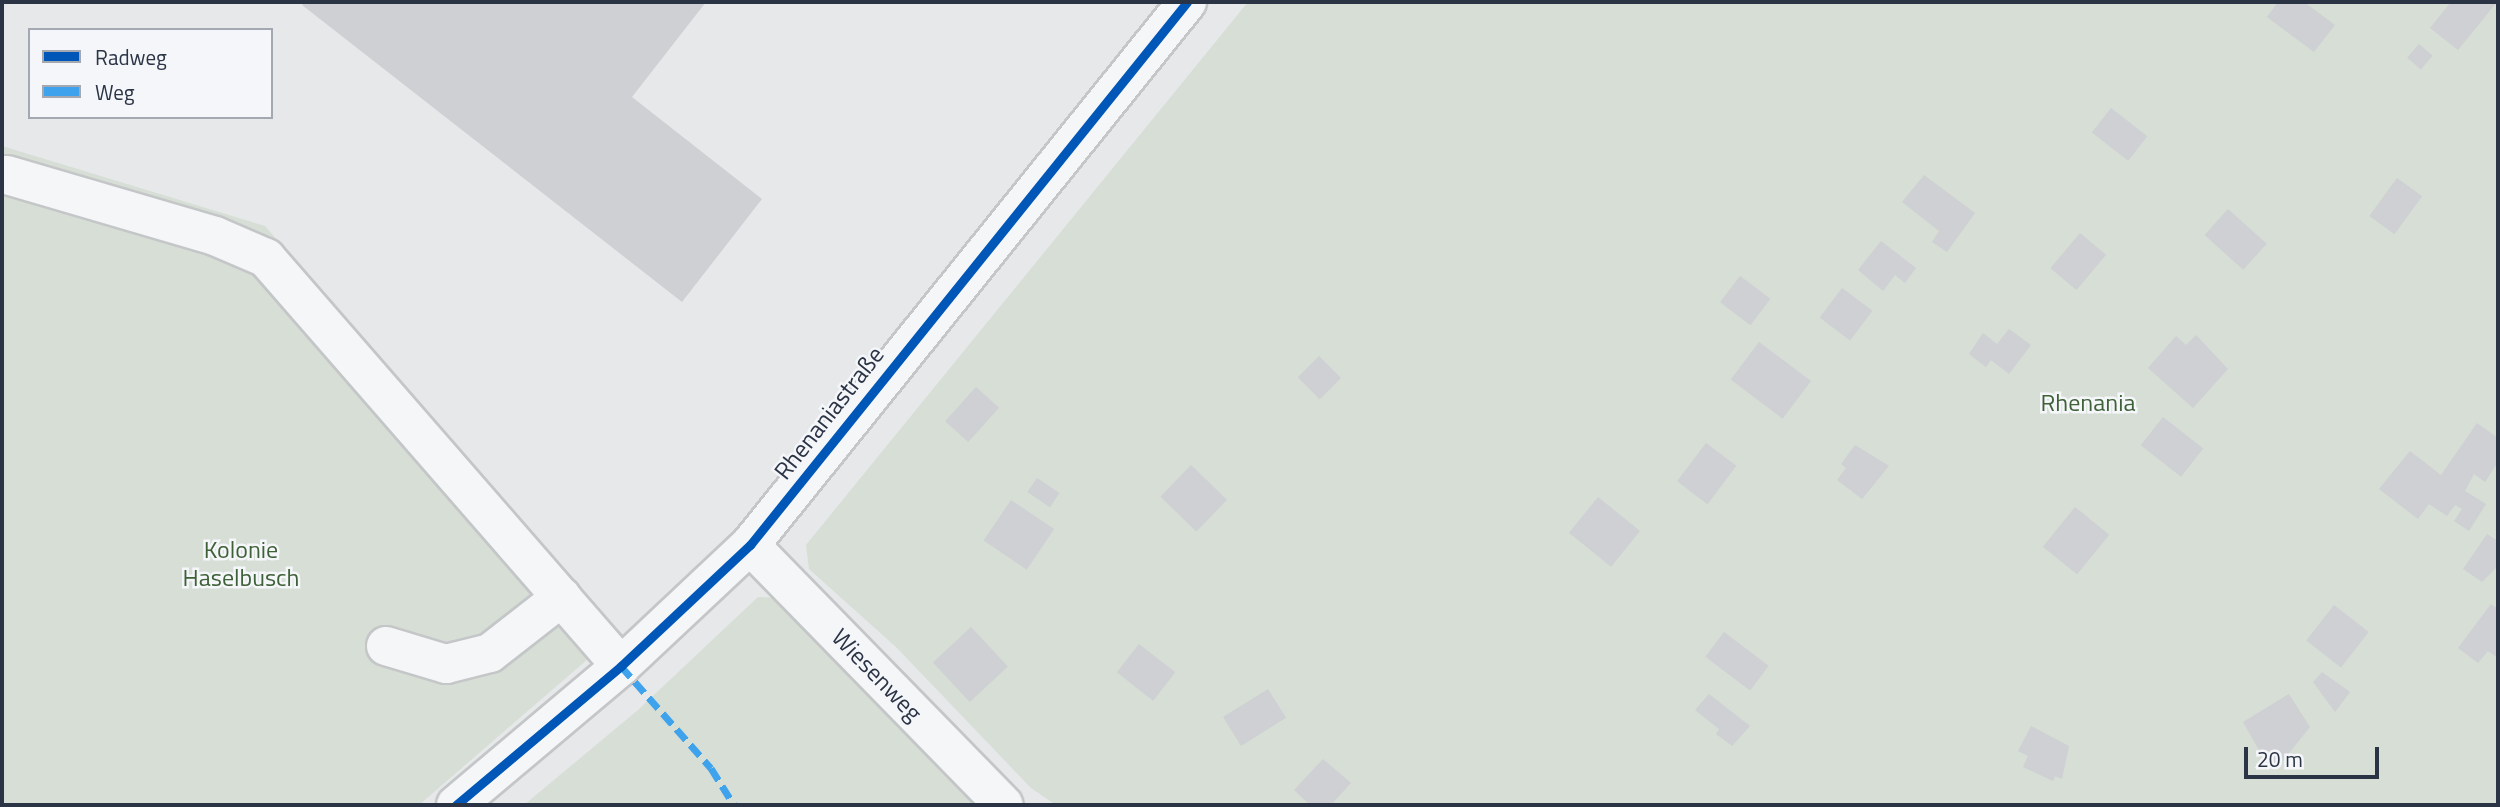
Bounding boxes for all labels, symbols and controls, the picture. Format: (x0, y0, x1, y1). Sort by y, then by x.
legend (28, 28, 273, 119)
text: Radweg (95, 41, 167, 73)
text: Weg (95, 76, 135, 108)
street label: Rhenaniastraße (768, 341, 890, 485)
park label: Rhenania (2041, 389, 2135, 417)
park label: Kolonie Haselbusch (183, 536, 299, 592)
street label: Wiesenweg (826, 623, 928, 727)
scale bar (2248, 734, 2383, 778)
text: 20 m (2257, 743, 2303, 775)

